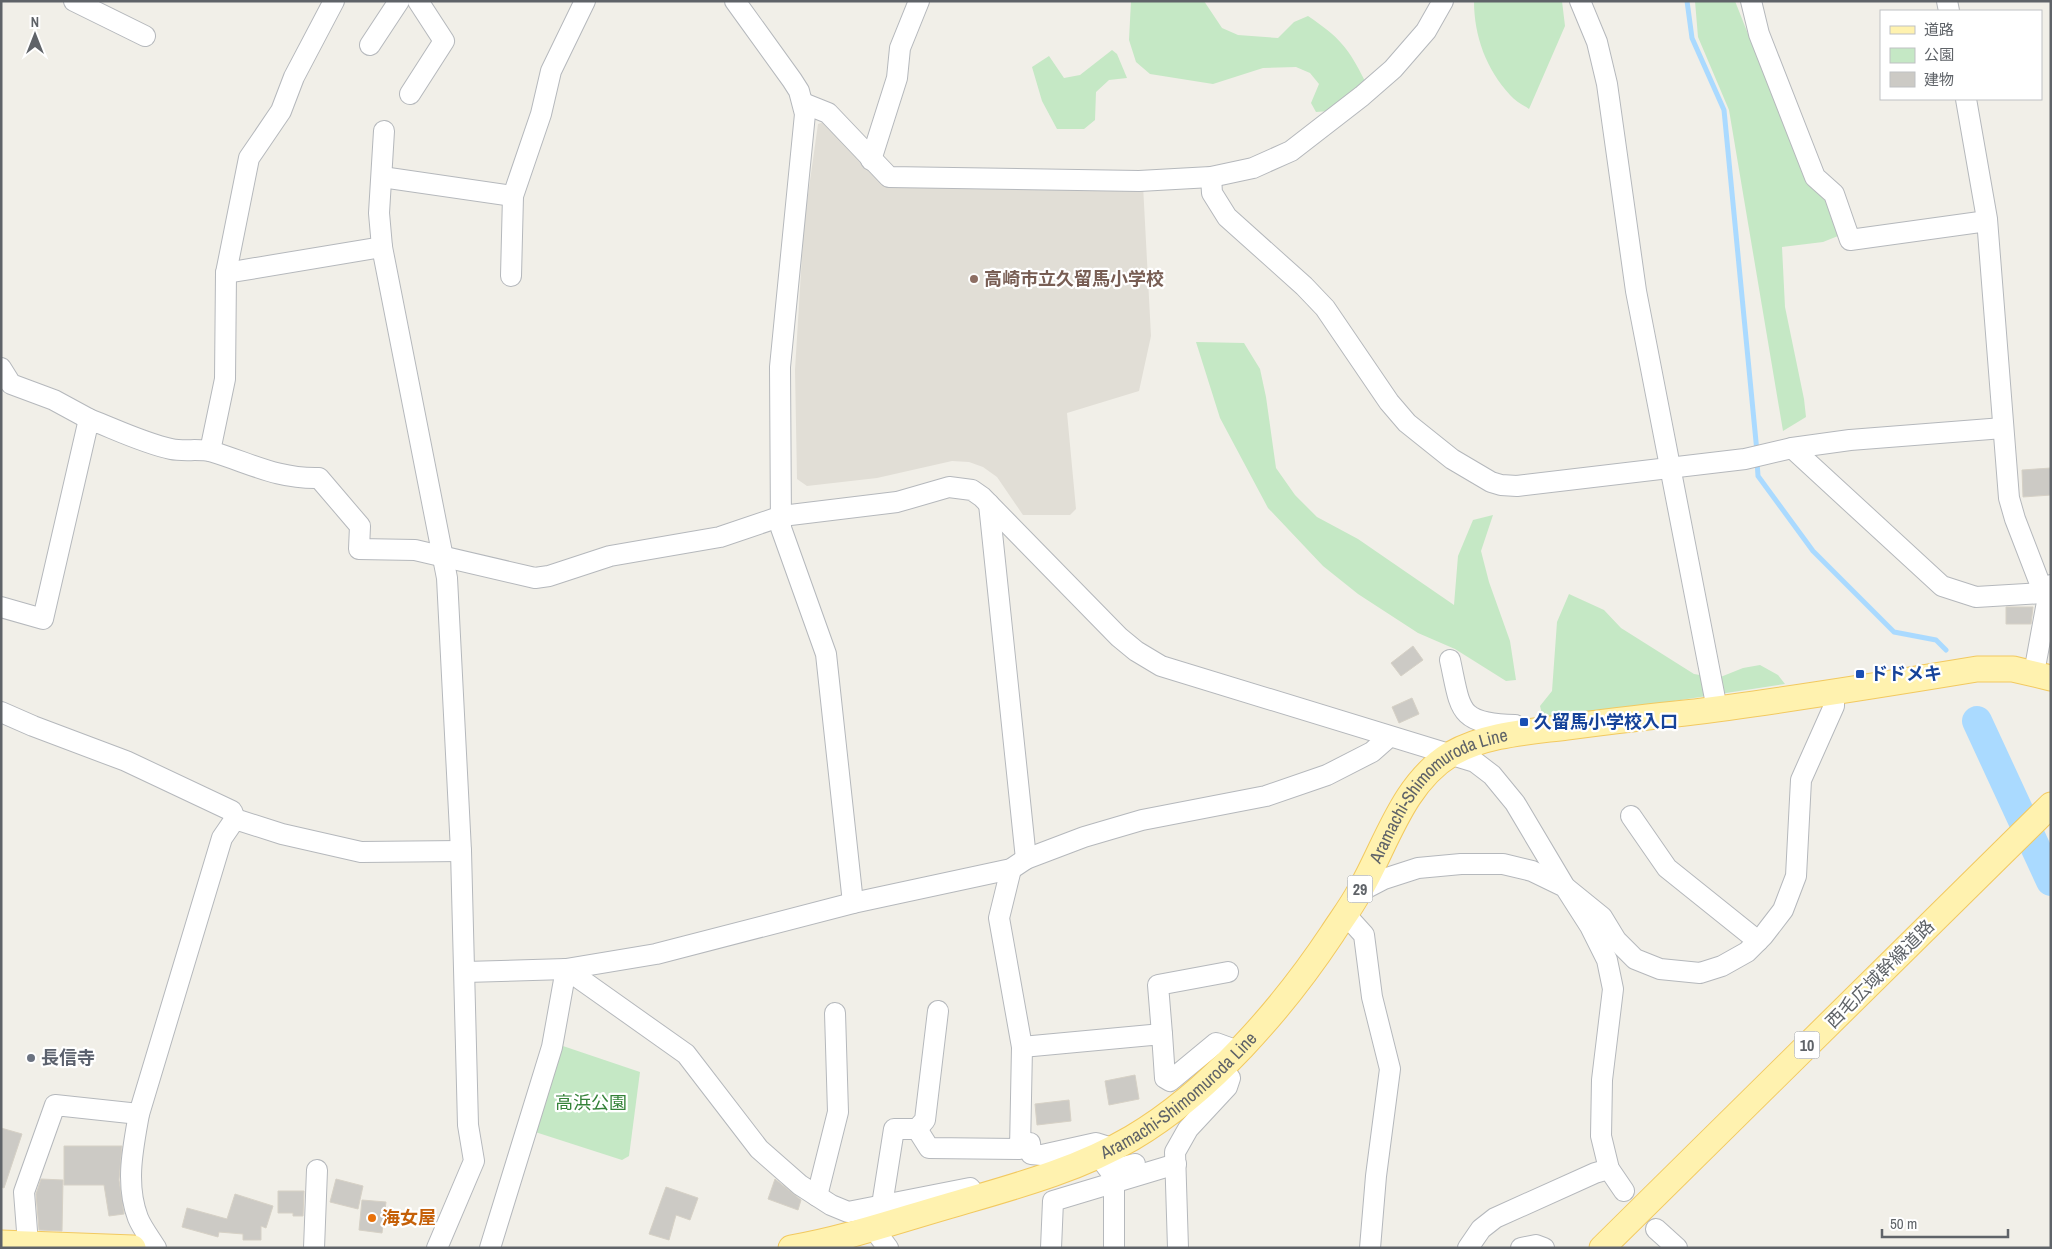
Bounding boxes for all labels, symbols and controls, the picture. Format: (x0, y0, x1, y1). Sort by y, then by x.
north arrow (10, 10, 60, 60)
legend (1880, 10, 2042, 100)
text: N (31, 13, 39, 31)
text: 道路 (1924, 19, 1954, 40)
text: 公園 (1924, 44, 1954, 65)
text: 建物 (1924, 69, 1954, 90)
place label: 高崎市立久留馬小学校 (984, 266, 1164, 291)
marker: 高崎市立久留馬小学校 (968, 273, 980, 285)
place label: ドドメキ (1870, 661, 1942, 686)
marker: ドドメキ (1854, 668, 1866, 680)
place label: 久留馬小学校入口 (1534, 709, 1678, 734)
marker: 久留馬小学校入口 (1518, 716, 1530, 728)
street label: Aramachi-Shimomuroda Line (1363, 722, 1510, 868)
road number: 29 (1348, 876, 1372, 902)
street label: 西毛広域幹線道路 (1820, 914, 1939, 1033)
street label: Aramachi-Shimomuroda Line (1095, 1026, 1262, 1165)
road number: 10 (1794, 1032, 1820, 1058)
place label: 長信寺 (41, 1045, 95, 1070)
marker: 長信寺 (25, 1052, 37, 1064)
park label: 高浜公園 (555, 1090, 627, 1115)
place label: 海女屋 (382, 1205, 436, 1230)
scale bar (1882, 1206, 2008, 1238)
marker: 海女屋 (366, 1212, 378, 1224)
text: 50 m (1890, 1213, 1917, 1234)

